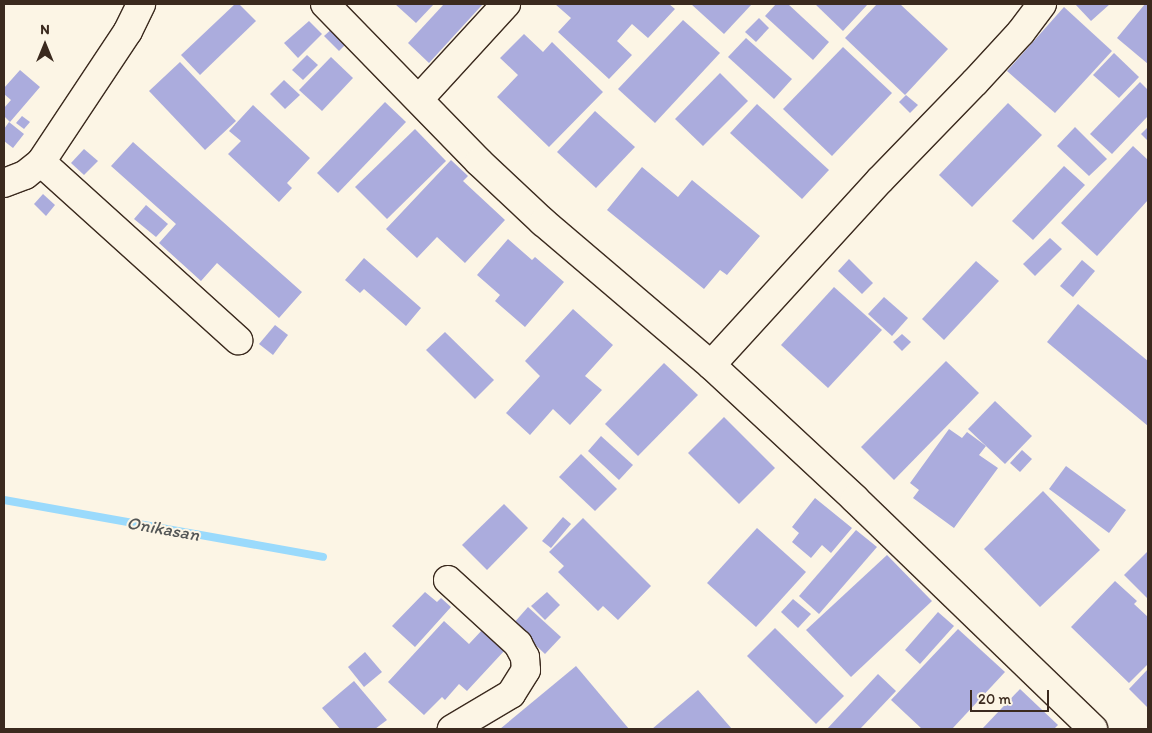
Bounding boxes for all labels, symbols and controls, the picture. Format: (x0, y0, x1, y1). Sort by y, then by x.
north arrow (20, 20, 70, 70)
text: N (40, 21, 50, 38)
water label: Onikasan (125, 512, 201, 546)
scale bar (972, 680, 1051, 712)
text: 20 m (978, 690, 1011, 708)

